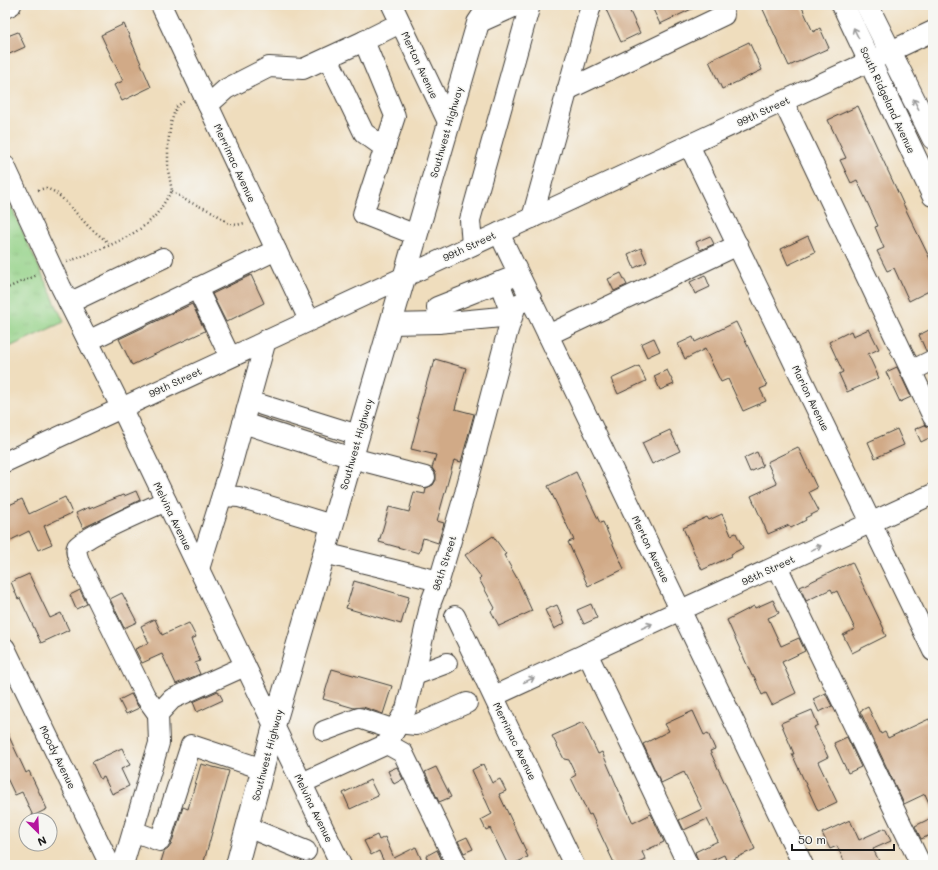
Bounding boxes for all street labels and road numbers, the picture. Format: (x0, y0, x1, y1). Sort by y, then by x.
street label: Merton Avenue (398, 29, 442, 101)
street label: South Ridgeland Avenue (857, 44, 919, 156)
street label: Southwest Highway (426, 85, 466, 179)
street label: 99th Street (734, 93, 792, 129)
street label: Merrimac Avenue (211, 121, 259, 205)
street label: 99th Street (440, 228, 498, 264)
street label: Marion Avenue (789, 363, 833, 433)
street label: 99th Street (146, 364, 204, 400)
street label: Southwest Highway (336, 397, 376, 491)
street label: Melvina Avenue (150, 479, 196, 553)
street label: Merton Avenue (629, 513, 673, 585)
street label: 98th Street (429, 534, 459, 592)
street label: 98th Street (739, 552, 797, 588)
street label: Merrimac Avenue (490, 700, 540, 782)
street label: Southwest Highway (248, 708, 286, 802)
street label: Moody Avenue (37, 723, 79, 791)
street label: Melvina Avenue (291, 771, 337, 845)

